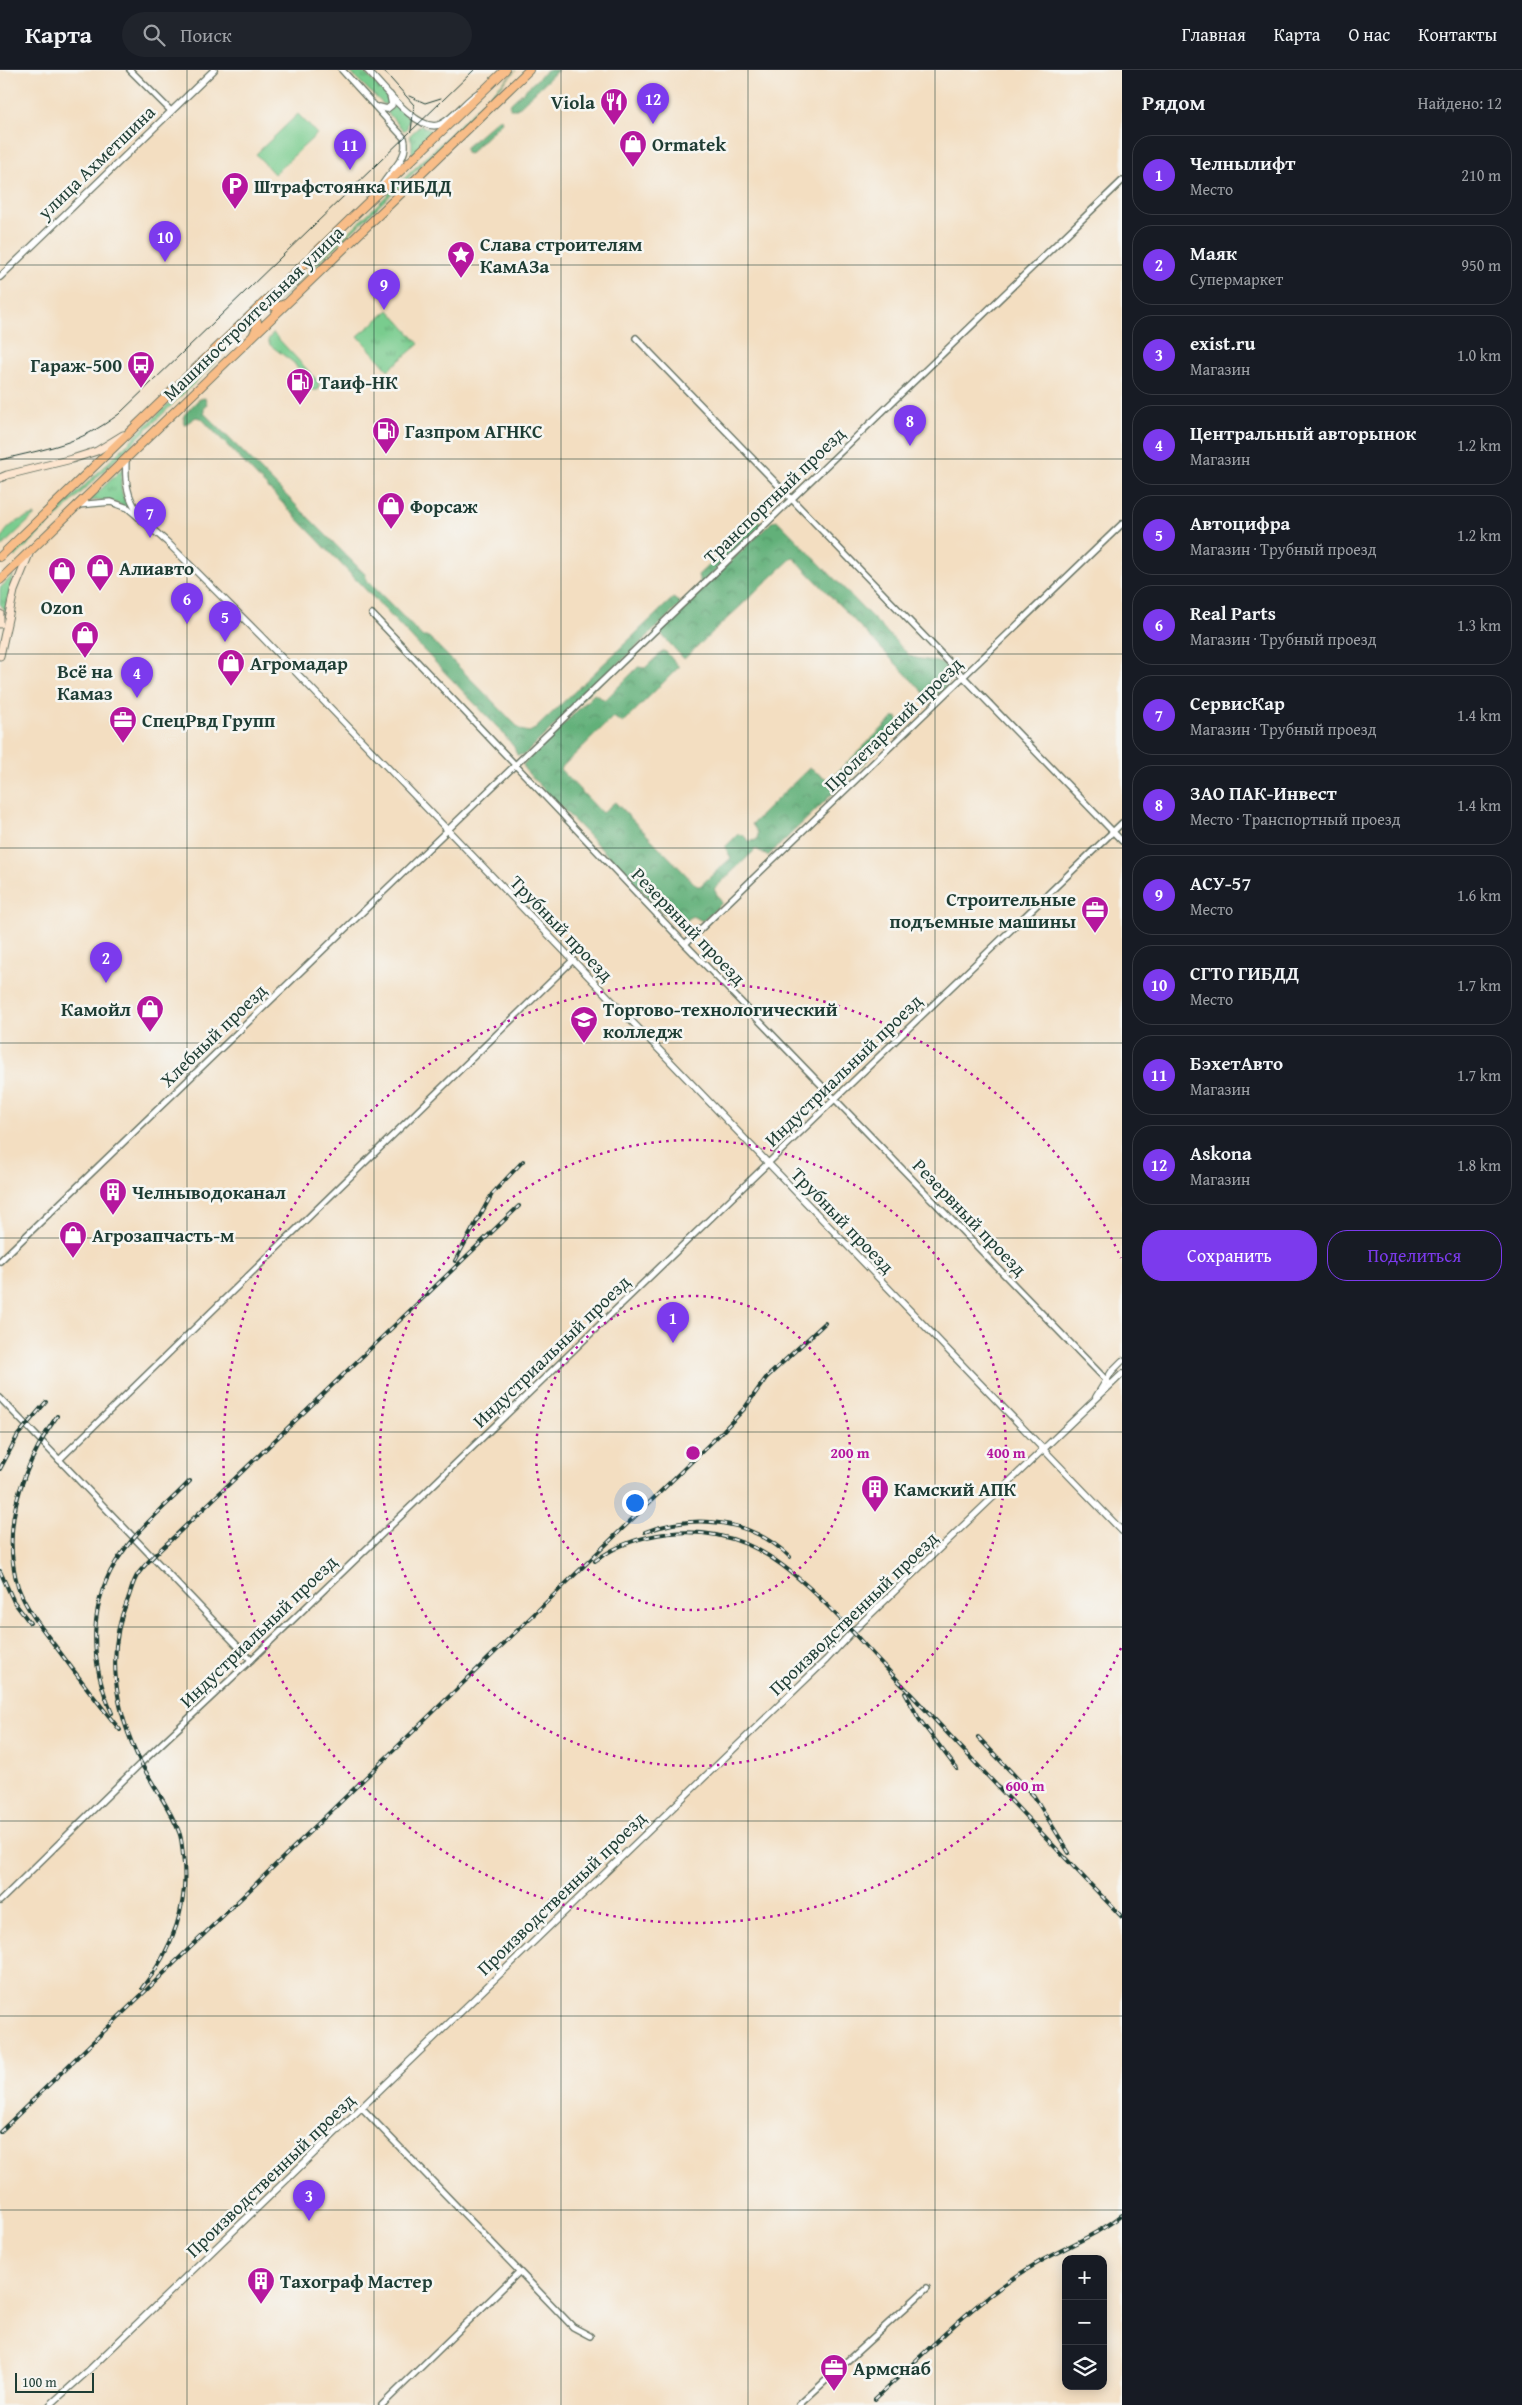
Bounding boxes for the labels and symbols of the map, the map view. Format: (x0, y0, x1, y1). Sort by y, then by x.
pin: 12 (637, 83, 669, 124)
restaurant icon: Viola (599, 87, 629, 126)
place label: Viola (551, 88, 595, 116)
street label: улица Ахметшина (30, 98, 161, 226)
pin: 11 (334, 129, 366, 170)
shop icon: Ormatek (618, 129, 648, 168)
place label: Ormatek (652, 130, 726, 158)
parking icon: Штрафстоянка ГИБДД (220, 171, 250, 210)
place label: Штрафстоянка ГИБДД (254, 172, 452, 200)
street label: Машиностроительная улица (156, 219, 350, 407)
pin: 10 (149, 221, 181, 262)
place label: Слава строителям КамАЗа (480, 230, 642, 280)
place icon: Слава строителям КамАЗа (446, 240, 476, 279)
pin: 9 (368, 269, 400, 310)
bus stop icon: Гараж-500 (126, 350, 156, 389)
place label: Гараж-500 (30, 351, 122, 379)
fuel station icon: Таиф-НК (285, 367, 315, 406)
place label: Таиф-НК (319, 368, 398, 396)
pin: 8 (894, 405, 926, 446)
fuel station icon: Газпром АГНКС (371, 416, 401, 455)
place label: Газпром АГНКС (405, 417, 543, 445)
street label: Транспортный проезд (697, 420, 851, 570)
shop icon: Форсаж (376, 491, 406, 530)
place label: Форсаж (410, 492, 478, 520)
pin: 7 (134, 497, 166, 538)
shop icon: Алиавто (85, 553, 115, 592)
place label: Алиавто (119, 554, 194, 582)
shop icon: Ozon (47, 556, 77, 595)
pin: 6 (171, 583, 203, 624)
place label: Ozon (41, 593, 84, 621)
pin: 5 (209, 601, 241, 642)
shop icon: Всё на Камаз (70, 620, 100, 659)
shop icon: Агромадар (216, 648, 246, 687)
place label: Агромадар (250, 649, 348, 677)
street label: Пролетарский проезд (817, 650, 969, 798)
place label: Всё на Камаз (57, 657, 113, 707)
pin: 4 (121, 657, 153, 698)
office icon: СпецРвд Групп (108, 705, 138, 744)
place label: СпецРвд Групп (142, 706, 275, 734)
street label: Резервный проезд (626, 861, 752, 991)
street label: Трубный проезд (504, 869, 620, 987)
place label: Строительные подъемные машины (890, 885, 1076, 935)
office icon: Строительные подъемные машины (1080, 895, 1110, 934)
pin: 2 (90, 942, 122, 983)
street label: Хлебный проезд (153, 977, 273, 1093)
street label: Индустриальный проезд (758, 987, 928, 1153)
shop icon: Камойл (135, 994, 165, 1033)
place label: Камойл (61, 995, 131, 1023)
place label: Торгово-технологический колледж (603, 995, 838, 1045)
school or university icon: Торгово-технологический колледж (569, 1005, 599, 1044)
street label: Резервный проезд (907, 1152, 1033, 1282)
street label: Трубный проезд (785, 1161, 901, 1279)
building icon: Челныводоканал (98, 1177, 128, 1216)
place label: Челныводоканал (132, 1178, 286, 1206)
shop icon: Агрозапчасть-м (58, 1220, 88, 1259)
place label: Агрозапчасть-м (92, 1221, 234, 1249)
street label: Индустриальный проезд (466, 1268, 636, 1434)
pin: 1 (657, 1302, 689, 1343)
text: 200 m (830, 1442, 870, 1463)
text: 400 m (986, 1442, 1026, 1463)
centre of rings (684, 1444, 702, 1462)
building icon: Камский АПК (860, 1474, 890, 1513)
place label: Камский АПК (894, 1475, 1016, 1503)
your location (622, 1490, 648, 1516)
street label: Производственный проезд (762, 1525, 944, 1701)
street label: Индустриальный проезд (173, 1548, 343, 1714)
text: 600 m (1005, 1775, 1045, 1796)
street label: Производственный проезд (470, 1805, 652, 1981)
street label: Производственный проезд (179, 2087, 361, 2263)
pin: 3 (293, 2180, 325, 2221)
building icon: Тахограф Мастер (246, 2266, 276, 2305)
place label: Тахограф Мастер (280, 2267, 433, 2295)
office icon: Армснаб (819, 2353, 849, 2392)
place label: Армснаб (853, 2354, 931, 2382)
scale bar (15, 2370, 94, 2393)

